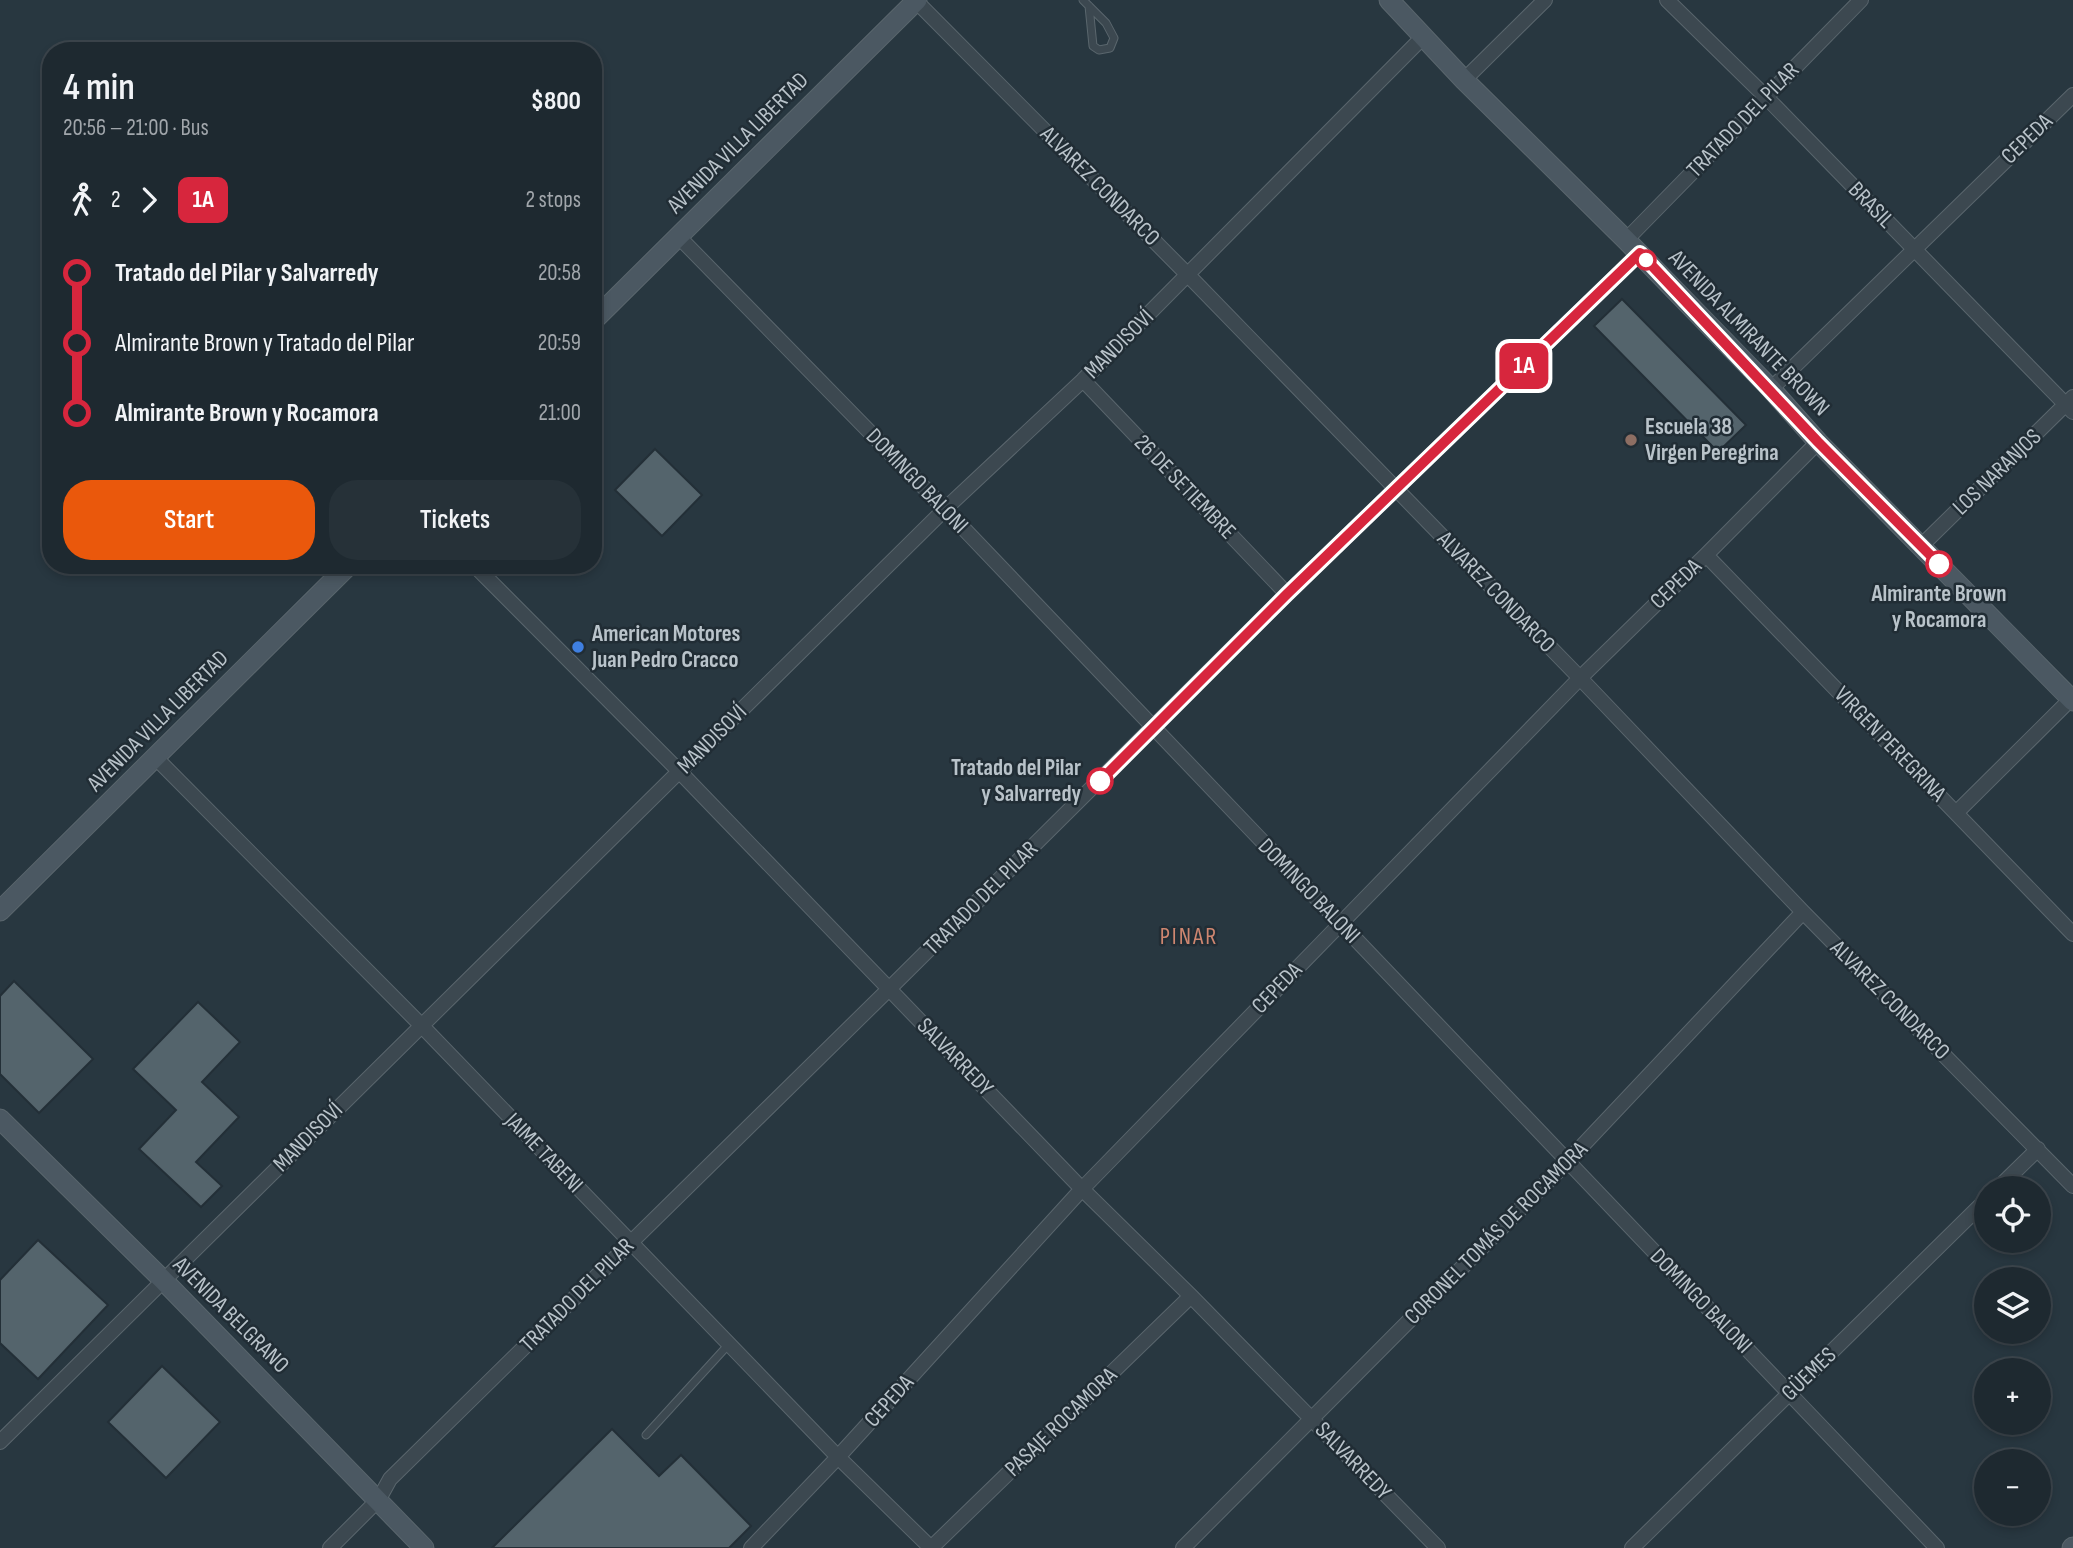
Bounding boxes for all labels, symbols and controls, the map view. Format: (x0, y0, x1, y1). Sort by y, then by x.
street label: TRATADO DEL PILAR (1681, 56, 1805, 184)
text: 4 min (63, 65, 135, 110)
street label: AVENIDA VILLA LIBERTAD (661, 66, 815, 220)
text: $800 (531, 86, 581, 117)
street label: CEPEDA (1995, 108, 2059, 170)
text: 20:56 – 21:00 · Bus (63, 114, 209, 142)
street label: ALVAREZ CONDARCO (1034, 120, 1166, 252)
street label: BRASIL (1842, 176, 1900, 234)
icon: walk (63, 181, 101, 219)
icon: forward (130, 181, 168, 219)
text: 1A (192, 185, 214, 214)
text: 2 (111, 186, 120, 214)
text: 2 stops (525, 186, 581, 214)
street label: AVENIDA ALMIRANTE BROWN (1662, 244, 1835, 422)
unlabelled marker (1636, 250, 1656, 270)
text: Tratado del Pilar y Salvarredy (115, 258, 379, 289)
text: 20:58 (538, 259, 581, 287)
street label: MANDISOVÍ (1078, 303, 1160, 385)
text: Almirante Brown y Tratado del Pilar (115, 328, 414, 359)
text: 20:59 (538, 329, 581, 357)
line badge: 1A (1492, 343, 1556, 389)
text: 1A (1513, 351, 1535, 380)
text: Almirante Brown y Rocamora (115, 398, 379, 429)
text: 21:00 (539, 399, 581, 427)
place label: Escuela 38 Virgen Peregrina (1645, 413, 1779, 467)
street label: DOMINGO BALONI (860, 423, 974, 539)
street label: LOS NARANJOS (1947, 423, 2047, 521)
street label: 26 DE SETIEMBRE (1128, 429, 1242, 545)
marker: Escuela 38 Virgen Peregrina (1623, 432, 1639, 448)
button: Start (63, 480, 315, 560)
button: Tickets (329, 480, 581, 560)
street label: ALVAREZ CONDARCO (1430, 525, 1561, 658)
marker: Almirante Brown y Rocamora (1926, 551, 1952, 577)
street label: CEPEDA (1644, 553, 1708, 615)
place label: Almirante Brown y Rocamora (1870, 580, 2007, 634)
place label: American Motores Juan Pedro Cracco (591, 620, 741, 674)
marker: American Motores Juan Pedro Cracco (570, 639, 586, 655)
street label: AVENIDA VILLA LIBERTAD (81, 644, 235, 798)
street label: VIRGEN PEREGRINA (1828, 681, 1952, 807)
street label: MANDISOVÍ (671, 698, 753, 780)
place label: Tratado del Pilar y Salvarredy (951, 754, 1081, 808)
marker: Tratado del Pilar y Salvarredy (1087, 768, 1113, 794)
street label: DOMINGO BALONI (1252, 833, 1366, 949)
street label: TRATADO DEL PILAR (918, 835, 1044, 961)
district label: PINAR (1160, 922, 1218, 951)
street label: ALVAREZ CONDARCO (1824, 934, 1956, 1066)
street label: CEPEDA (1246, 956, 1308, 1020)
street label: SALVARREDY (911, 1012, 999, 1102)
street label: MANDISOVÍ (267, 1096, 349, 1178)
street label: JAIME TABENI (498, 1106, 589, 1199)
street label: CORONEL TOMÁS DE ROCAMORA (1399, 1136, 1593, 1330)
map controls (1974, 1176, 2051, 1526)
button: locate (1974, 1176, 2051, 1253)
street label: TRATADO DEL PILAR (514, 1232, 640, 1358)
street label: DOMINGO BALONI (1644, 1243, 1758, 1359)
street label: AVENIDA BELGRANO (166, 1250, 295, 1379)
button: layers (1974, 1267, 2051, 1344)
street label: GÜEMES (1776, 1341, 1842, 1407)
button: + (1974, 1358, 2051, 1435)
street label: PASAJE ROCAMORA (999, 1361, 1123, 1482)
street label: CEPEDA (858, 1369, 920, 1433)
street label: SALVARREDY (1309, 1416, 1397, 1506)
button: − (1974, 1449, 2051, 1526)

